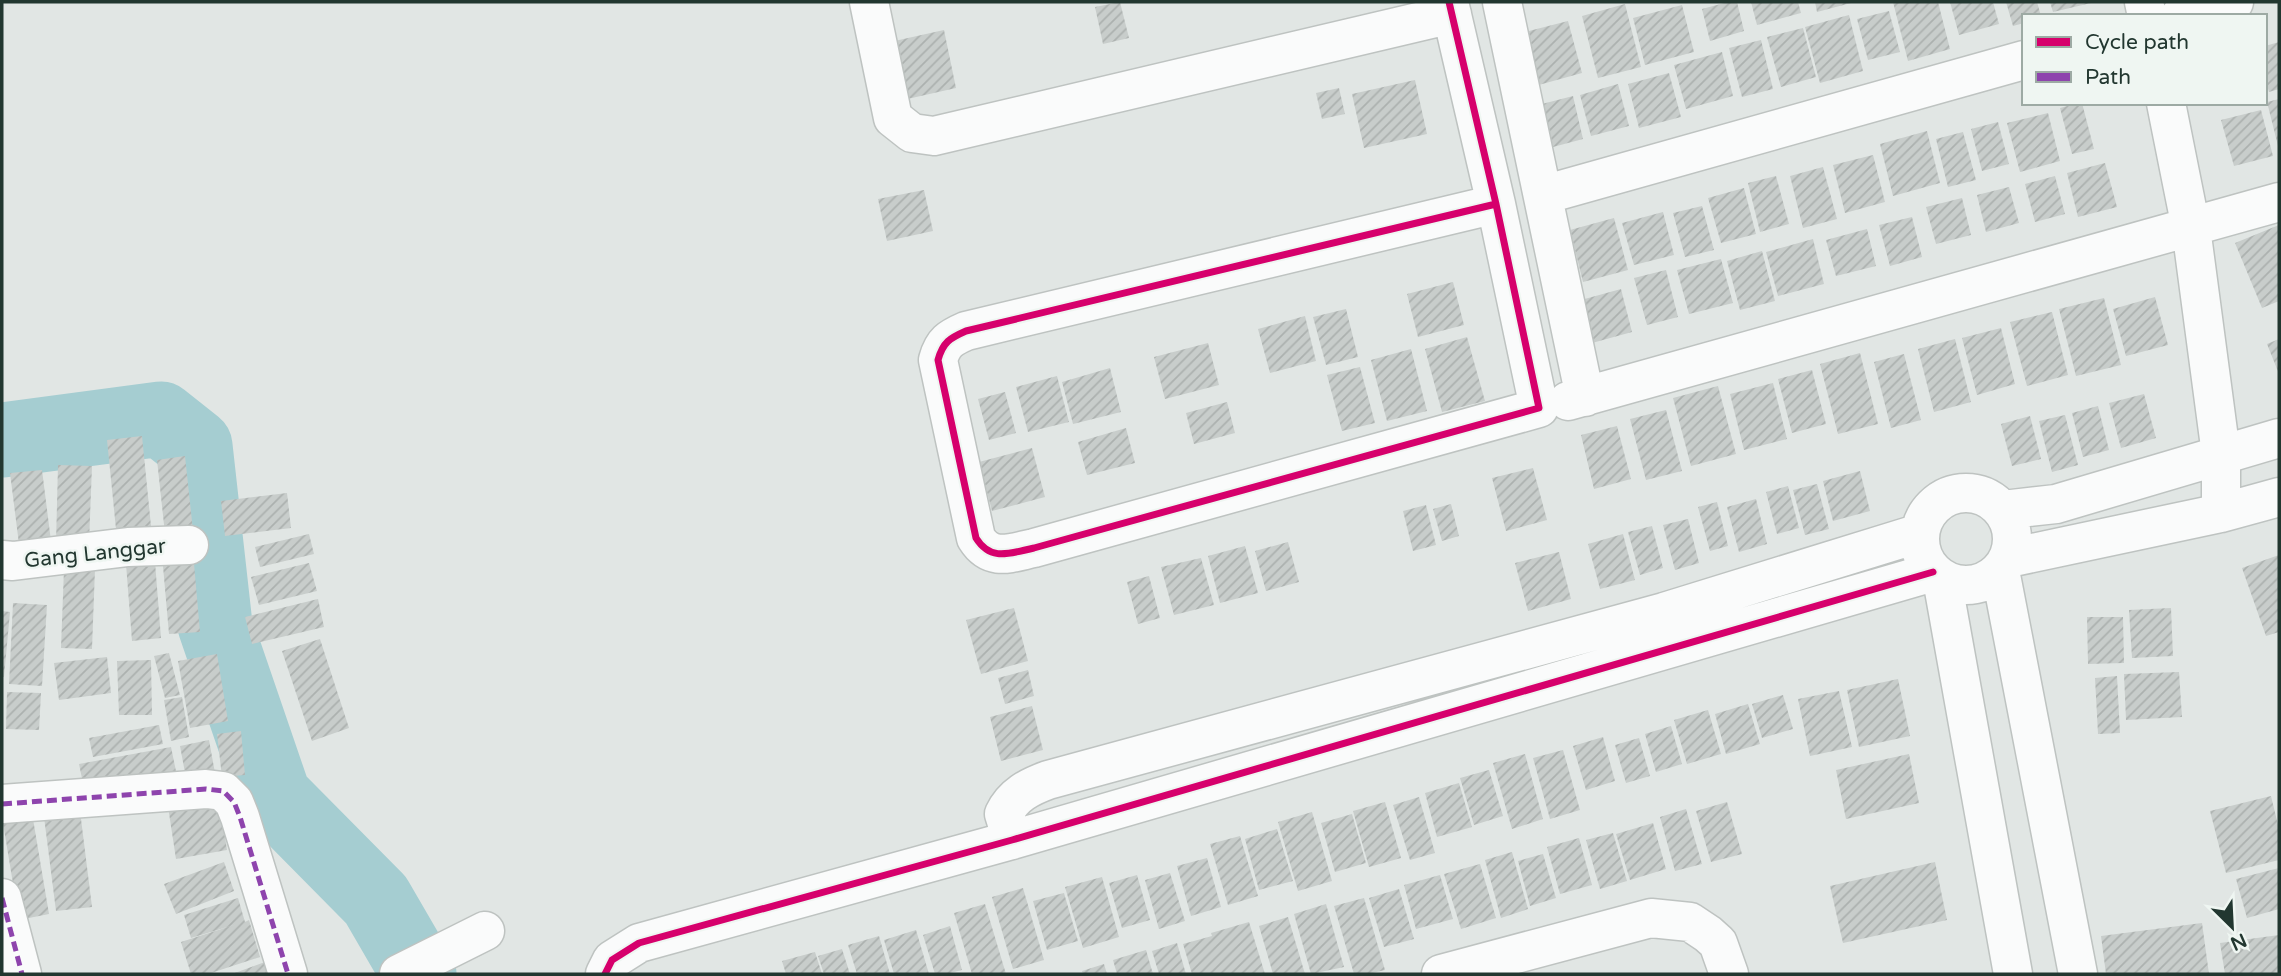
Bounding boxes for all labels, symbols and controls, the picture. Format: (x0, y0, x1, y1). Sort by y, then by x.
legend (2022, 14, 2267, 105)
text: Cycle path (2085, 30, 2189, 55)
text: Path (2085, 65, 2131, 90)
street label: Gang Langgar (23, 534, 167, 573)
north arrow (2197, 892, 2267, 962)
text: N (2227, 928, 2250, 955)

